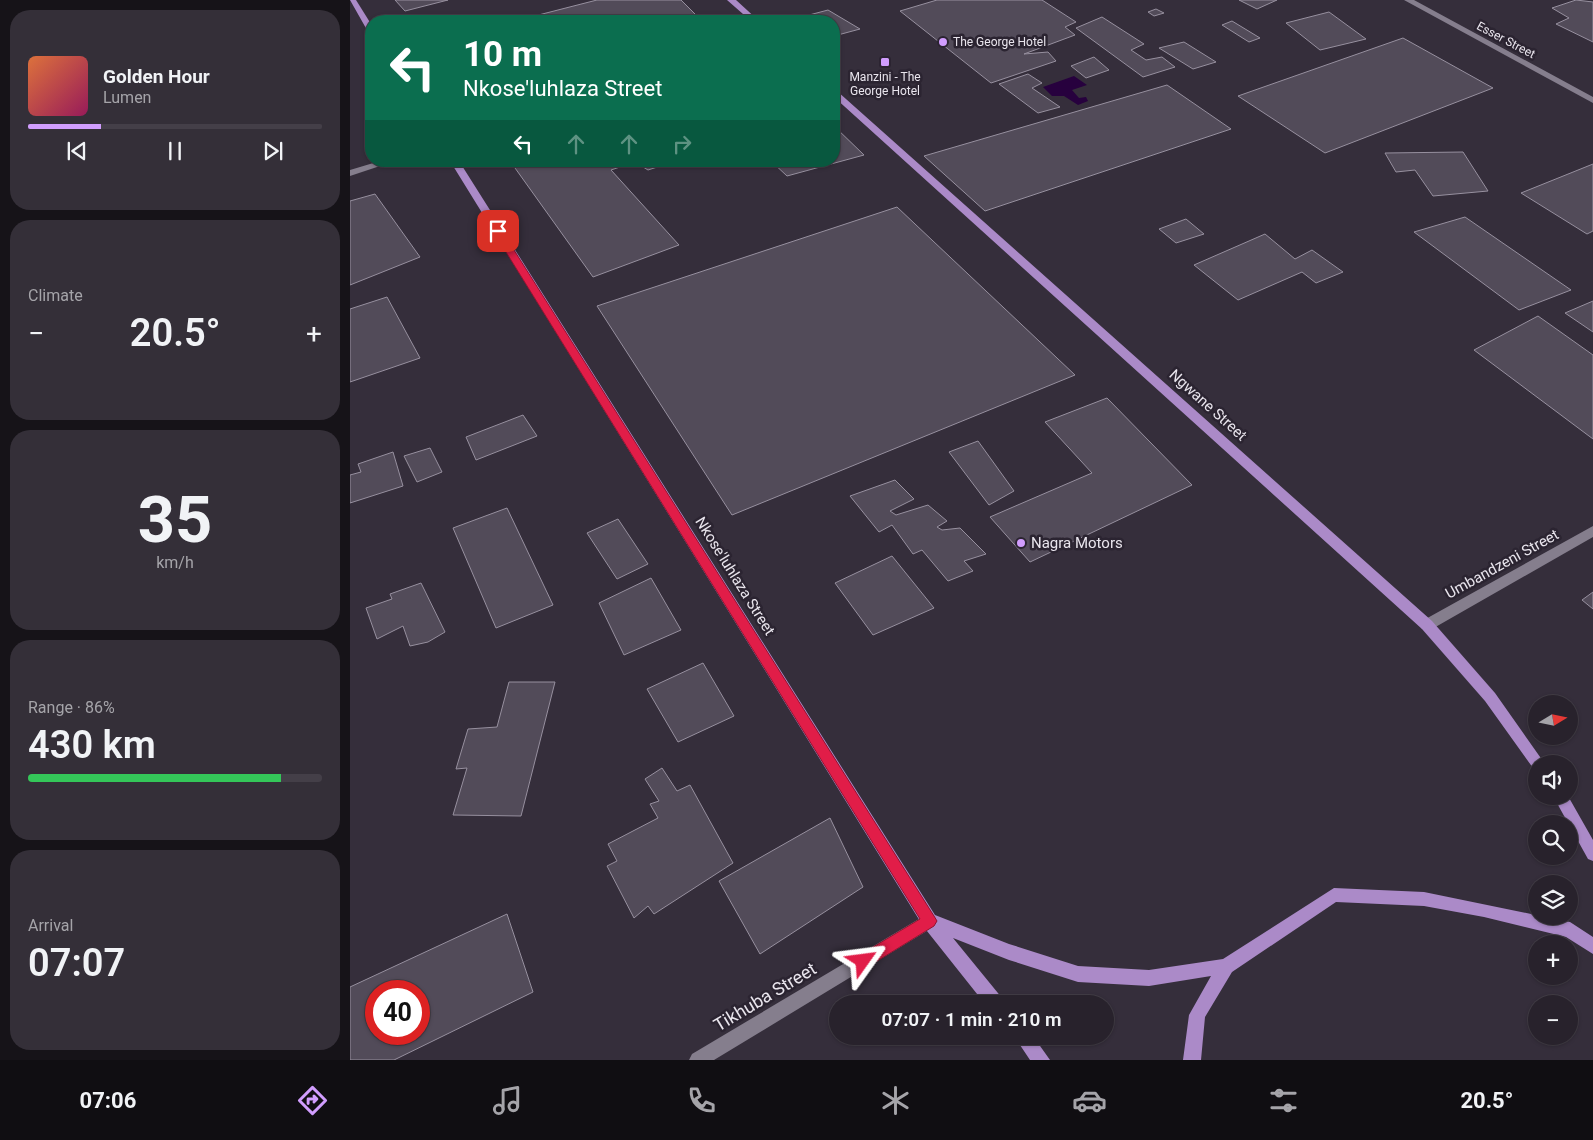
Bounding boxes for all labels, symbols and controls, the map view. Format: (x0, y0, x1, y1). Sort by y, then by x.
street label: Esser Street (1474, 19, 1538, 61)
text: 10 m (463, 34, 542, 75)
icon: left (380, 35, 445, 100)
place label: The George Hotel (953, 35, 1046, 49)
marker: The George Hotel (937, 36, 949, 48)
marker: Manzini - The George Hotel (879, 56, 891, 68)
text: Golden Hour (103, 65, 210, 88)
place label: Manzini - The George Hotel (849, 70, 921, 98)
text: Nkose'luhlaza Street (463, 76, 662, 101)
text: Lumen (103, 88, 151, 107)
icon: left (509, 130, 537, 158)
icon: ahead (562, 130, 590, 158)
icon: ahead (615, 130, 643, 158)
icon: right (668, 130, 696, 158)
icon: previous (63, 137, 91, 165)
icon: pause (161, 137, 189, 165)
icon: next (259, 137, 287, 165)
pin (477, 210, 519, 252)
icon: arrive (484, 217, 512, 245)
text: Climate (28, 286, 83, 305)
text: 20.5° (130, 311, 220, 355)
text: − (28, 317, 44, 350)
text: + (306, 317, 322, 350)
street label: Ngwane Street (1166, 365, 1251, 445)
text: 35 (138, 482, 212, 558)
street label: Nkose'luhlaza Street (691, 514, 779, 638)
street label: Umbandzeni Street (1442, 525, 1562, 603)
place label: Nagra Motors (1031, 534, 1123, 552)
marker: Nagra Motors (1015, 537, 1027, 549)
text: km/h (156, 553, 194, 572)
north arrow (1528, 695, 1578, 745)
map controls (1528, 695, 1578, 1045)
text: Range · 86% (28, 698, 115, 717)
text: 430 km (28, 723, 156, 767)
button: sound (1528, 755, 1578, 805)
button: search (1528, 815, 1578, 865)
button: layers (1528, 875, 1578, 925)
text: Arrival (28, 916, 73, 935)
position arrow (836, 934, 888, 986)
button: + (1528, 935, 1578, 985)
text: 07:07 (28, 941, 125, 985)
street label: Tikhuba Street (710, 958, 820, 1035)
speed limit sign: 40 (365, 980, 430, 1045)
button: − (1528, 995, 1578, 1045)
text: 07:07 · 1 min · 210 m (881, 1008, 1062, 1031)
icon: directions (295, 1083, 330, 1118)
icon: music (490, 1083, 525, 1118)
icon: phone (684, 1083, 719, 1118)
icon: climate (878, 1083, 913, 1118)
icon: car (1072, 1083, 1107, 1118)
icon: filters (1266, 1083, 1301, 1118)
text: 07:06 (80, 1088, 136, 1113)
text: 20.5° (1460, 1088, 1513, 1113)

